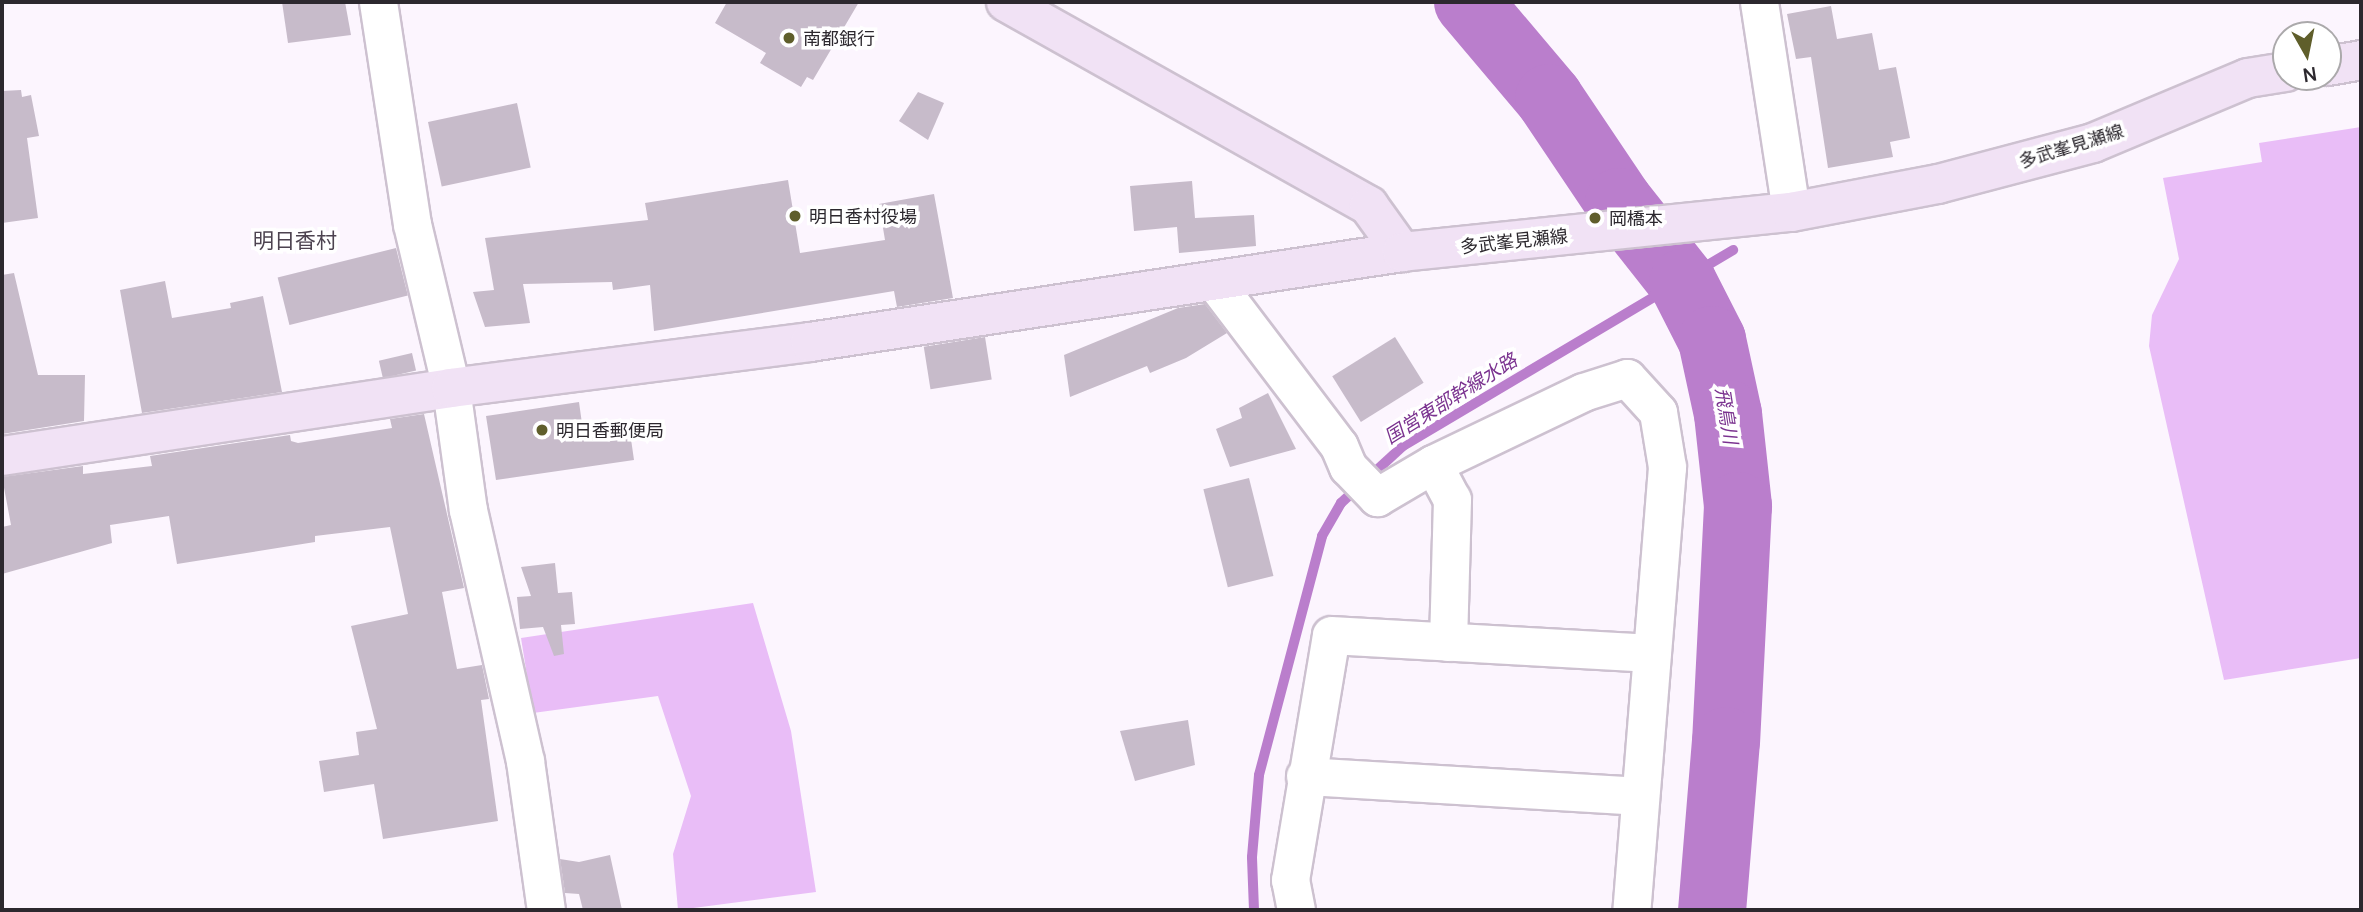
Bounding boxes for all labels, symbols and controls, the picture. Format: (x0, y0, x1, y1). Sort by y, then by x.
north arrow (2272, 21, 2342, 91)
place label: 南都銀行 (803, 27, 875, 49)
marker: 南都銀行 (781, 30, 797, 46)
text: N (2301, 61, 2319, 89)
street label: 多武峯見瀬線 (2016, 120, 2126, 172)
place label: 明日香村役場 (809, 205, 917, 227)
place label: 岡橋本 (1609, 207, 1663, 229)
marker: 明日香村役場 (787, 208, 803, 224)
marker: 岡橋本 (1587, 210, 1603, 226)
street label: 多武峯見瀬線 (1459, 225, 1569, 257)
district label: 明日香村 (253, 227, 337, 253)
water label: 国営東部幹線水路 (1381, 349, 1521, 449)
water label: 飛鳥川 (1710, 386, 1742, 446)
place label: 明日香郵便局 (556, 419, 664, 441)
marker: 明日香郵便局 (534, 422, 550, 438)

